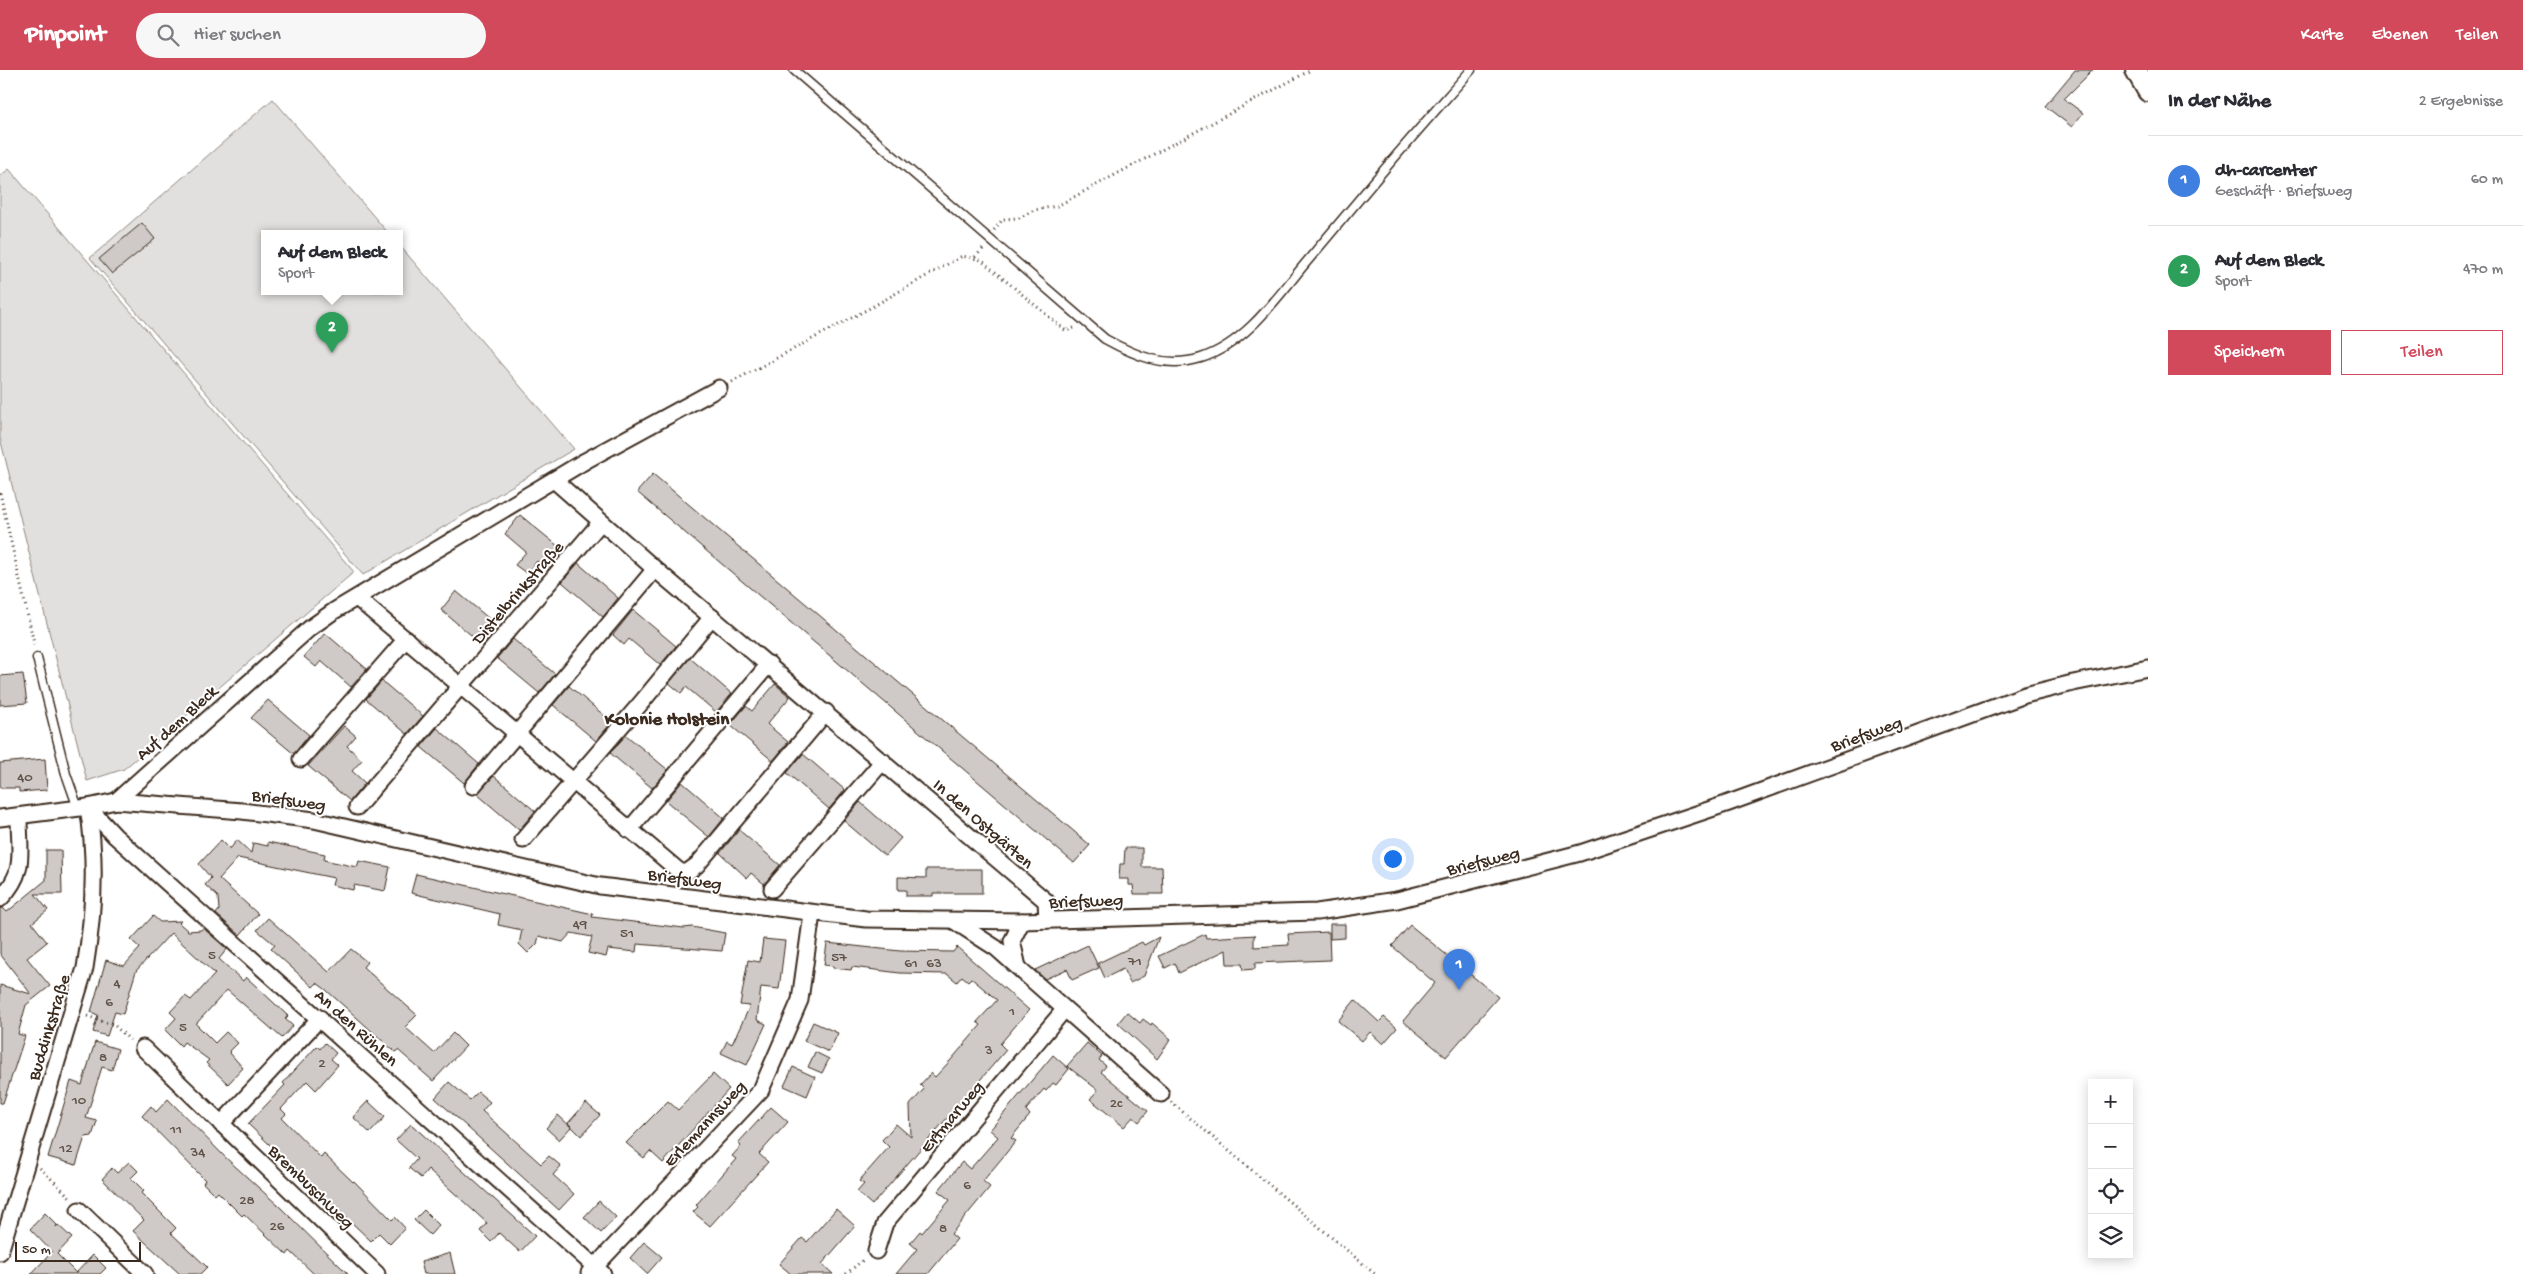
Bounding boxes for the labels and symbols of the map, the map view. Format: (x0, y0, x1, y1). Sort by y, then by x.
pin: 2 (316, 312, 348, 353)
street label: Distelbrinkstraße (468, 537, 570, 650)
street label: Auf dem Bleck (133, 681, 224, 766)
district label: Kolonie Holstein (604, 709, 730, 732)
street label: Briefsweg (1827, 713, 1905, 758)
house number: 40 (17, 769, 33, 787)
street label: In den Ostgärten (928, 775, 1037, 875)
street label: Briefsweg (249, 786, 327, 817)
street label: Briefsweg (1444, 843, 1522, 882)
your location (1380, 846, 1406, 872)
street label: Briefsweg (645, 865, 723, 896)
street label: Briefsweg (1048, 891, 1124, 914)
house number: 49 (573, 916, 588, 934)
house number: 51 (620, 925, 634, 943)
house number: 5 (208, 947, 216, 965)
house number: 57 (831, 949, 848, 967)
pin: 1 (1443, 949, 1475, 990)
house number: 71 (1127, 953, 1142, 971)
house number: 61 (904, 955, 918, 973)
house number: 63 (926, 955, 942, 973)
street label: Buddinkstraße (24, 971, 77, 1084)
house number: 4 (113, 975, 121, 993)
street label: An den Rühlen (309, 986, 402, 1072)
house number: 6 (105, 994, 113, 1012)
house number: 1 (1008, 1003, 1015, 1021)
house number: 5 (179, 1019, 187, 1037)
house number: 3 (984, 1042, 993, 1060)
house number: 8 (99, 1049, 107, 1067)
house number: 2 (318, 1055, 326, 1073)
street label: Erlemannsweg (660, 1077, 751, 1172)
street label: Ertmarweg (917, 1077, 989, 1158)
house number: 10 (71, 1092, 87, 1110)
house number: 2c (1110, 1095, 1123, 1113)
house number: 11 (169, 1121, 182, 1139)
house number: 12 (58, 1140, 73, 1158)
street label: Brembuschweg (262, 1141, 358, 1234)
house number: 34 (190, 1144, 205, 1162)
house number: 6 (963, 1177, 971, 1195)
house number: 28 (239, 1192, 255, 1210)
house number: 26 (270, 1218, 285, 1236)
house number: 8 (939, 1220, 947, 1238)
scale bar (15, 1239, 141, 1262)

